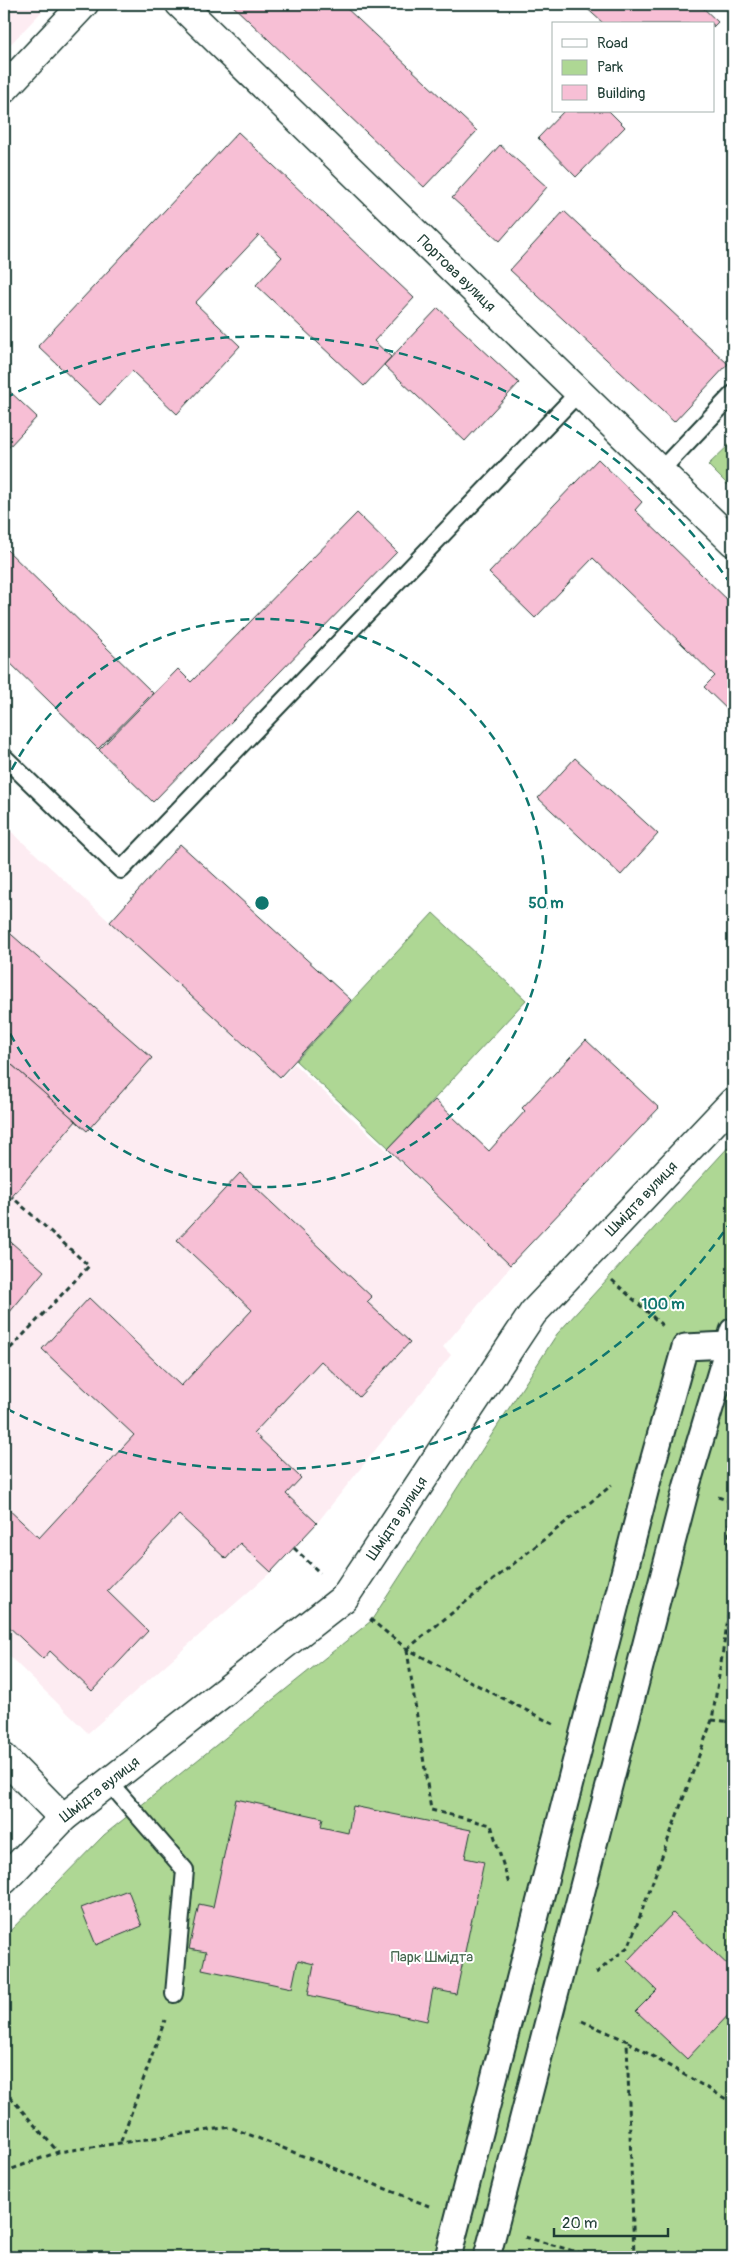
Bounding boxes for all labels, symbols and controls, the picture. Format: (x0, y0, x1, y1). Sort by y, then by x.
legend (552, 22, 714, 112)
text: Road (597, 34, 628, 53)
text: Park (597, 58, 624, 77)
text: Building (597, 84, 645, 103)
street label: Портова вулиця (413, 231, 500, 316)
centre of rings (253, 894, 271, 912)
text: 50 m (529, 894, 563, 913)
street label: Шмідта вулиця (602, 1157, 682, 1241)
text: 100 m (642, 1295, 684, 1314)
street label: Шмідта вулиця (363, 1473, 432, 1564)
street label: Шмідта вулиця (56, 1753, 144, 1827)
park label: Парк Шмідта (391, 1948, 473, 1967)
scale bar (554, 2206, 668, 2238)
text: 20 m (562, 2214, 597, 2233)

